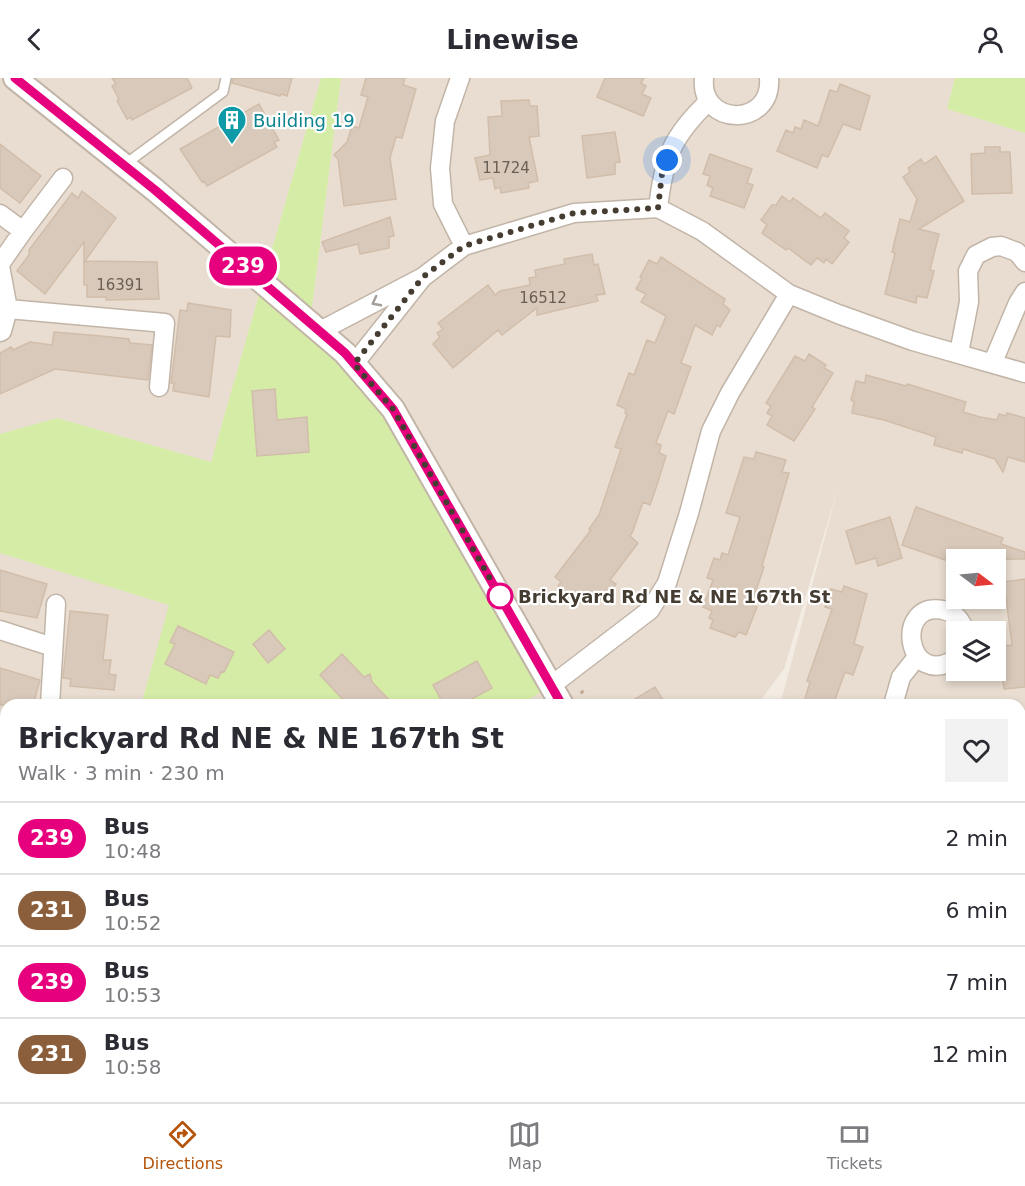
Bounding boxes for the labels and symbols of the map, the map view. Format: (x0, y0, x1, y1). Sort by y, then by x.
building icon: Building 19 (216, 104, 248, 146)
place label: Building 19 (253, 110, 355, 131)
your location (652, 145, 682, 175)
house number: 11724 (482, 159, 530, 177)
line badge: 239 (208, 246, 278, 285)
house number: 16391 (96, 276, 144, 294)
house number: 16512 (519, 289, 567, 307)
one-way arrow (372, 295, 383, 306)
north arrow (946, 549, 1006, 609)
marker: Brickyard Rd NE & NE 167th St (487, 583, 513, 609)
place label: Brickyard Rd NE & NE 167th St (518, 586, 831, 607)

